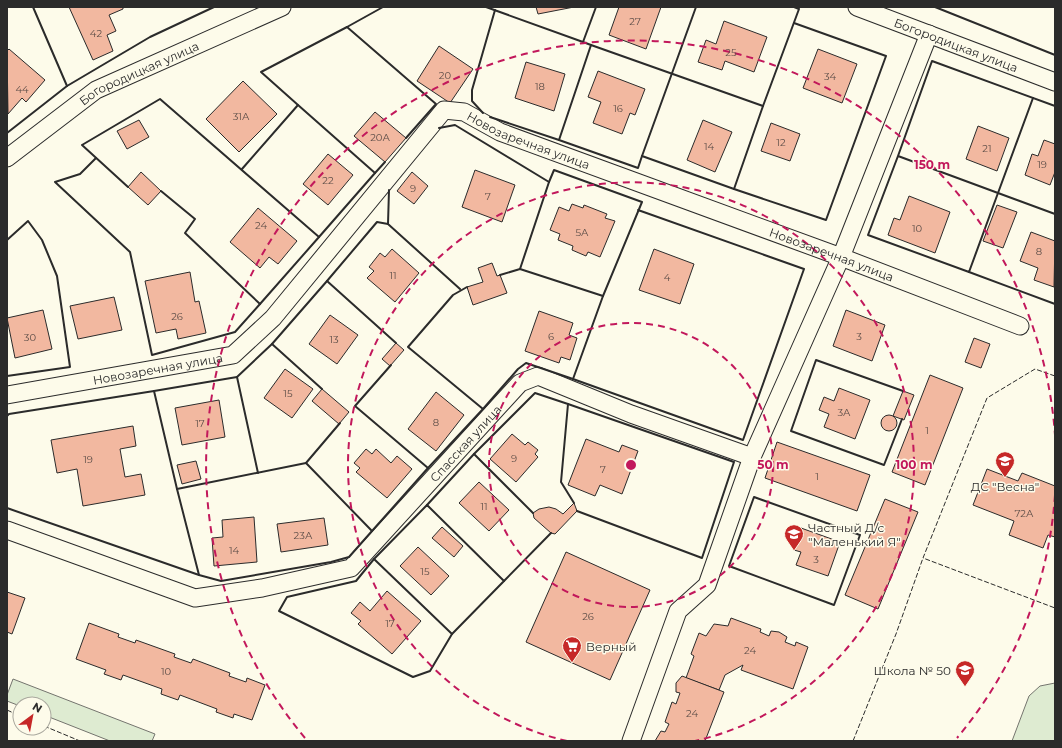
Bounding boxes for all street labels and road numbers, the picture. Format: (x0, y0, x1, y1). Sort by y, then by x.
street label: Богородицкая улица (892, 14, 1020, 75)
street label: Богородицкая улица (76, 38, 201, 108)
street label: Новозаречная улица (465, 108, 592, 172)
street label: Новозаречная улица (767, 224, 896, 284)
street label: Новозаречная улица (91, 349, 224, 387)
street label: Спасская улица (426, 402, 504, 485)

